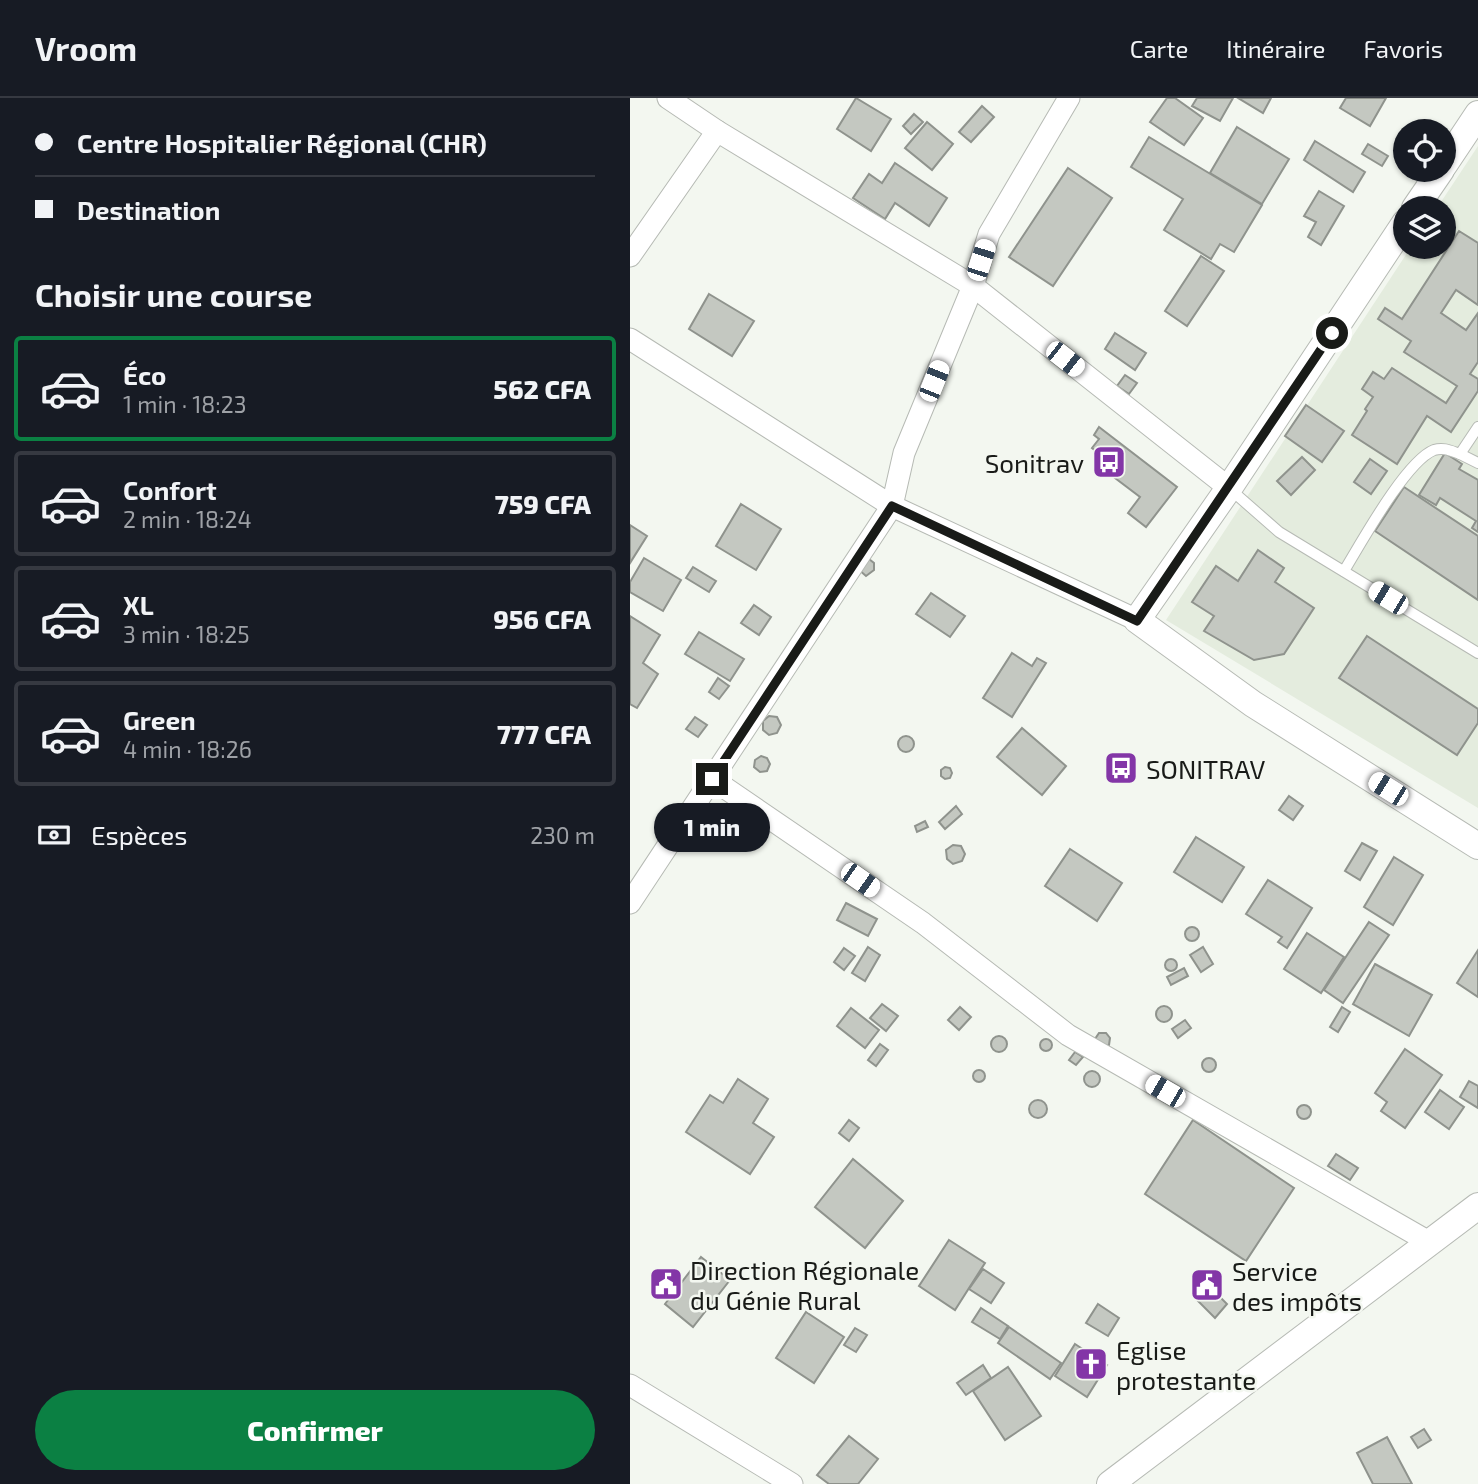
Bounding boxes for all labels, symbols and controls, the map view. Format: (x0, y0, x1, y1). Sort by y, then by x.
text: Vroom (35, 28, 137, 68)
text: Carte (1130, 34, 1188, 63)
text: Itinéraire (1226, 34, 1325, 63)
text: Favoris (1363, 34, 1443, 63)
map controls (1393, 119, 1456, 259)
button: locate (1393, 119, 1456, 182)
text: Centre Hospitalier Régional (CHR) (77, 127, 487, 158)
text: Destination (77, 194, 220, 225)
button: layers (1393, 196, 1456, 259)
car (965, 237, 998, 283)
text: Choisir une course (35, 275, 312, 313)
route start (1316, 317, 1348, 349)
car (1042, 338, 1089, 380)
icon: car (39, 357, 102, 420)
car (917, 358, 952, 404)
text: Éco (123, 359, 166, 390)
text: 562 CFA (493, 373, 591, 404)
text: 1 min · 18:23 (123, 390, 246, 418)
bus stop icon: Sonitrav (1090, 443, 1128, 481)
place label: Sonitrav (985, 447, 1084, 478)
icon: car (39, 472, 102, 535)
text: Confort (123, 474, 217, 505)
text: 759 CFA (495, 488, 591, 519)
text: 2 min · 18:24 (123, 505, 252, 533)
car (1365, 578, 1412, 618)
icon: car (39, 587, 102, 650)
text: XL (123, 589, 154, 620)
text: 956 CFA (493, 603, 591, 634)
text: 3 min · 18:25 (123, 620, 250, 648)
icon: car (39, 702, 102, 765)
text: Green (123, 704, 196, 735)
text: 777 CFA (497, 718, 591, 749)
text: 4 min · 18:26 (123, 735, 252, 763)
bus stop icon: SONITRAV (1102, 749, 1140, 787)
place label: SONITRAV (1146, 753, 1266, 784)
route end (696, 763, 728, 795)
car (1365, 769, 1412, 809)
callout: 1 min (654, 804, 770, 852)
text: 1 min (684, 813, 740, 841)
icon: cash (35, 816, 73, 854)
text: Espèces (91, 819, 188, 850)
text: 230 m (530, 821, 595, 849)
car (837, 859, 884, 901)
car (1142, 1071, 1189, 1111)
place label: Direction Régionale du Génie Rural (690, 1254, 919, 1315)
place label: Service des impôts (1232, 1255, 1362, 1316)
public building icon: Direction Régionale du Génie Rural (647, 1265, 685, 1303)
public building icon: Service des impôts (1188, 1266, 1226, 1304)
place label: Eglise protestante (1116, 1334, 1256, 1395)
church icon: Eglise protestante (1072, 1345, 1110, 1383)
button: Confirmer (35, 1390, 595, 1470)

